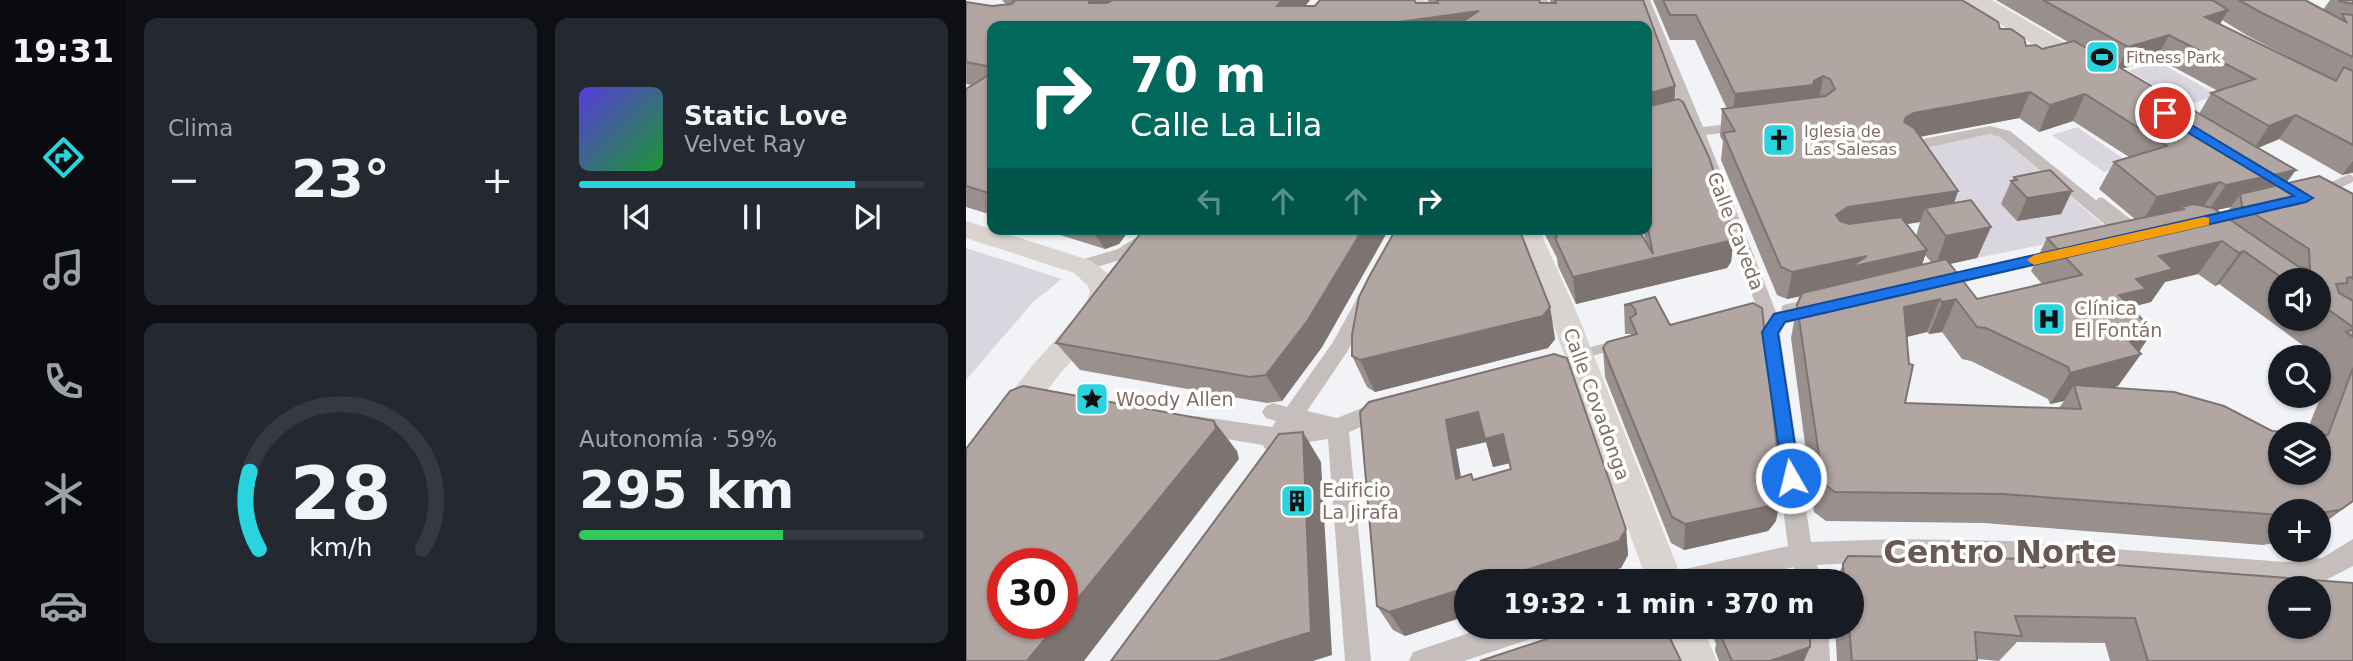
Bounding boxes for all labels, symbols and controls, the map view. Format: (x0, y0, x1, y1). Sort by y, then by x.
text: 19:31 (12, 32, 114, 70)
sports icon: Fitness Park (2083, 38, 2121, 76)
text: 70 m (1130, 47, 1266, 104)
place label: Fitness Park (2126, 48, 2222, 67)
icon: right (1015, 49, 1106, 140)
pin (2135, 83, 2195, 143)
icon: arrive (2146, 94, 2184, 132)
text: Static Love (684, 101, 848, 131)
text: Calle La Lila (1130, 106, 1322, 144)
text: Clima (168, 115, 233, 141)
church icon: Iglesia de Las Salesas (1760, 121, 1798, 159)
place label: Iglesia de Las Salesas (1804, 122, 1897, 159)
text: Velvet Ray (684, 131, 806, 157)
icon: directions (39, 133, 88, 182)
text: 23° (291, 149, 390, 209)
text: − (168, 158, 200, 202)
text: + (481, 158, 513, 202)
street label: Calle Caveda (1703, 169, 1769, 293)
icon: left (1191, 182, 1229, 220)
icon: ahead (1264, 182, 1302, 220)
icon: ahead (1337, 182, 1375, 220)
icon: right (1410, 182, 1448, 220)
icon: previous (618, 198, 656, 236)
icon: pause (733, 198, 771, 236)
icon: next (848, 198, 886, 236)
icon: music (39, 245, 88, 294)
map controls (2268, 268, 2331, 639)
button: sound (2268, 268, 2331, 331)
place label: Clínica El Fontán (2074, 297, 2162, 341)
hospital icon: Clínica El Fontán (2030, 300, 2068, 338)
street label: Calle Covadonga (1559, 325, 1635, 483)
button: search (2268, 345, 2331, 408)
icon: phone (39, 357, 88, 406)
place icon: Woody Allen (1073, 380, 1111, 418)
place label: Woody Allen (1116, 388, 1234, 410)
button: layers (2268, 422, 2331, 485)
text: Autonomía · 59% (579, 426, 777, 452)
position arrow (1754, 441, 1828, 515)
text: 28 (290, 451, 391, 536)
text: 295 km (579, 460, 794, 520)
icon: climate (39, 469, 88, 518)
place label: Edificio La Jirafa (1322, 479, 1399, 523)
building icon: Edificio La Jirafa (1278, 482, 1316, 520)
button: + (2268, 499, 2331, 562)
text: km/h (309, 533, 372, 562)
district label: Centro Norte (1883, 533, 2117, 571)
speed limit sign: 30 (987, 548, 1078, 639)
button: − (2268, 576, 2331, 639)
icon: car (39, 581, 88, 630)
text: 19:32 · 1 min · 370 m (1504, 589, 1814, 619)

